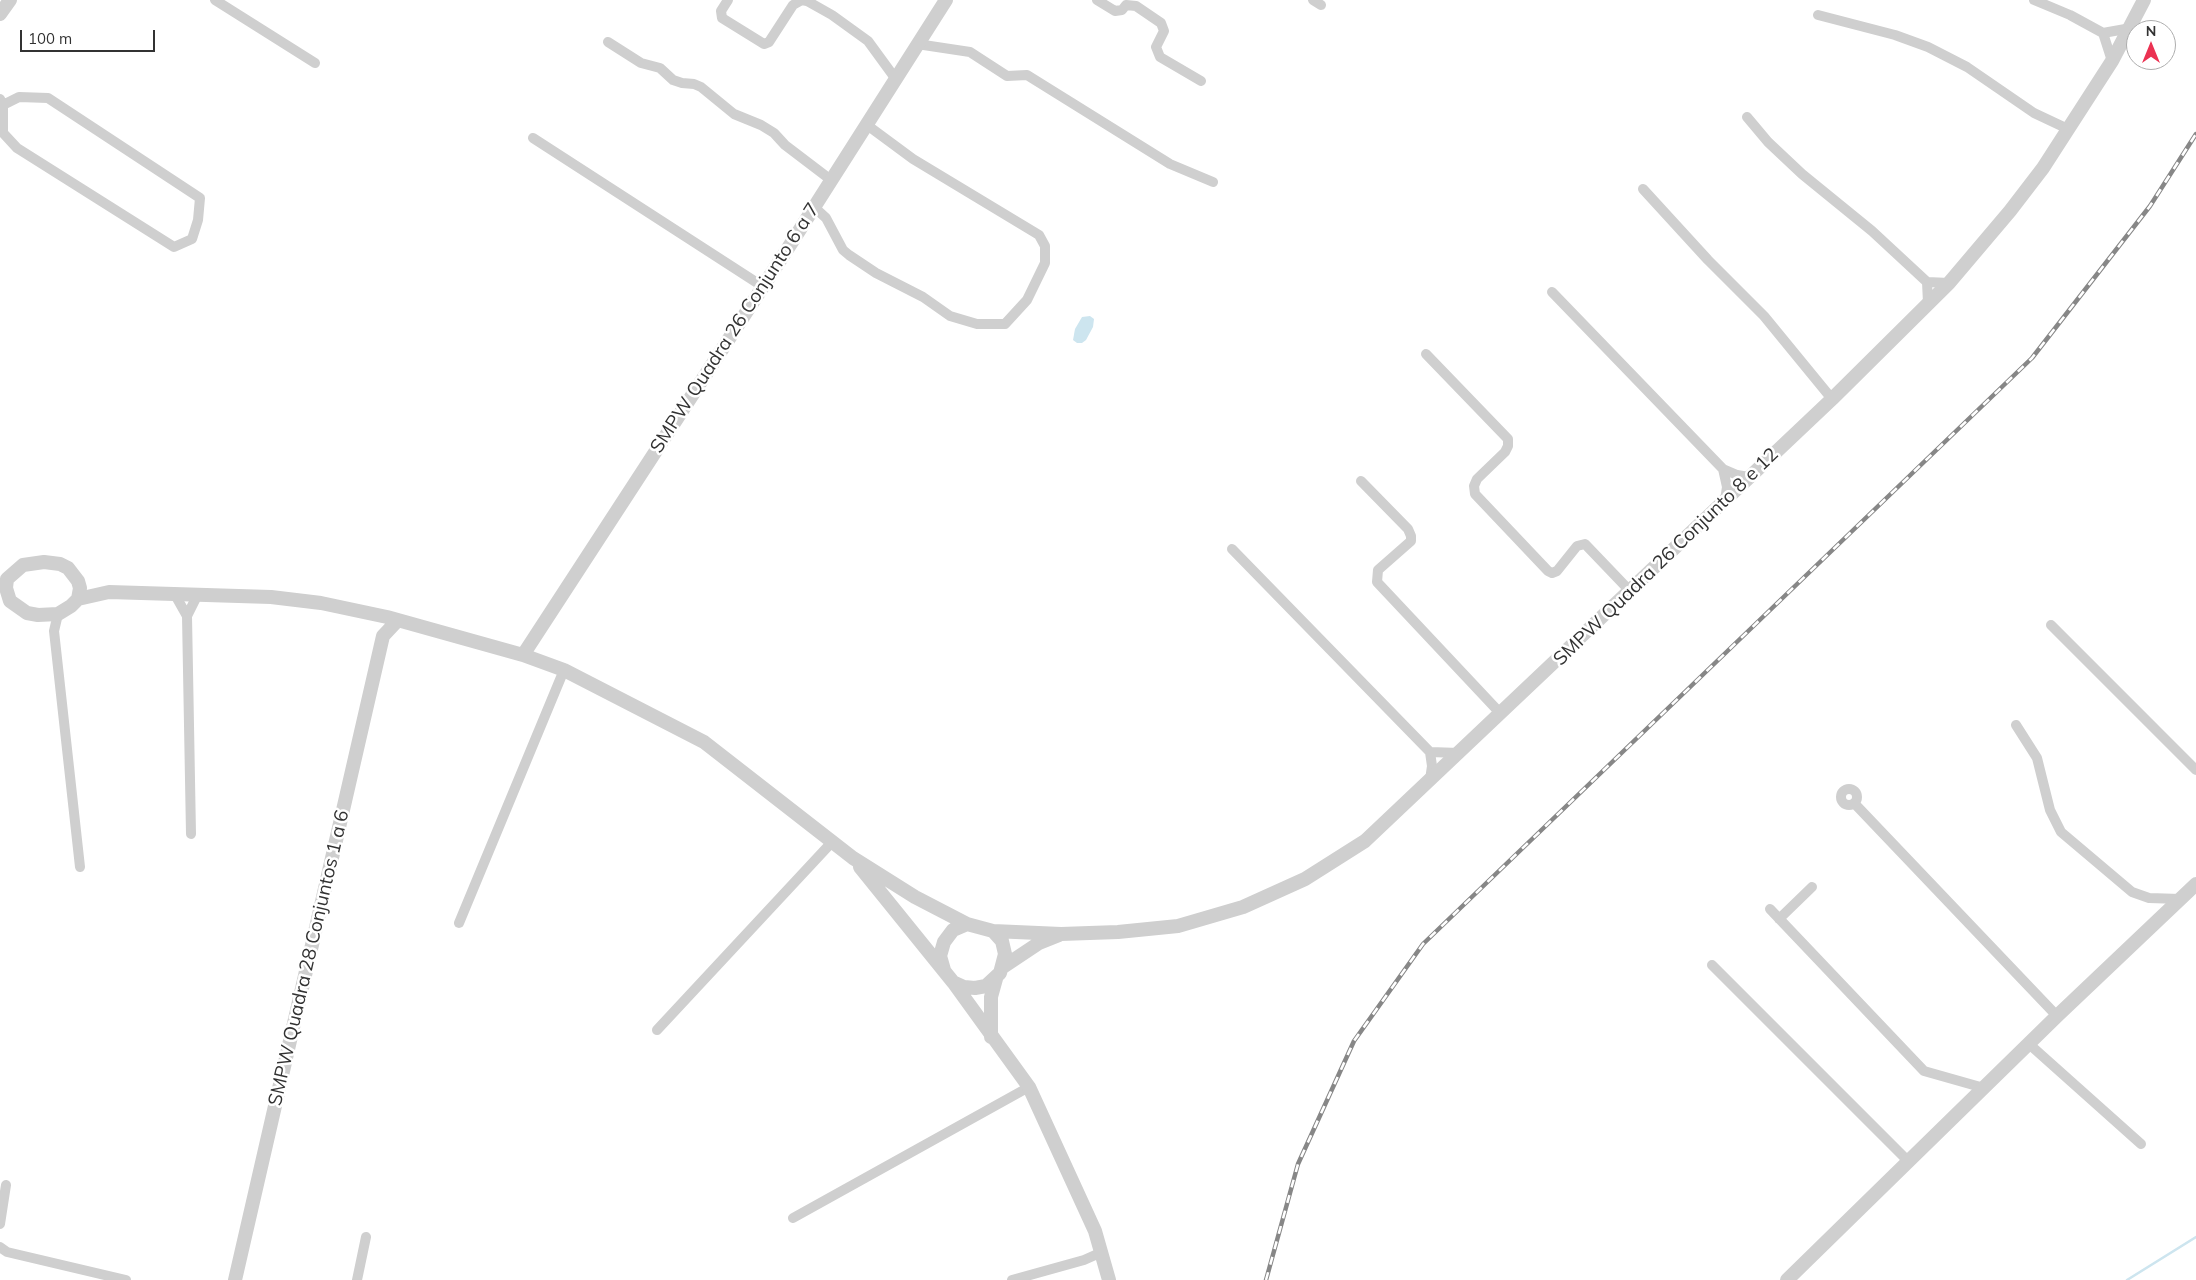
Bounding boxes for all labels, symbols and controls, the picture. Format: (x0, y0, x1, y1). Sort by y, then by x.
scale bar (22, 20, 158, 52)
north arrow (2126, 20, 2176, 70)
text: N (2146, 22, 2156, 40)
text: 100 m (28, 29, 72, 48)
street label: SMPW Quadra 26 Conjunto 6 a 7 (646, 199, 824, 457)
street label: SMPW Quadra 26 Conjunto 8 e 12 (1549, 443, 1783, 671)
street label: SMPW Quadra 28 Conjuntos 1 a 6 (264, 808, 354, 1108)

